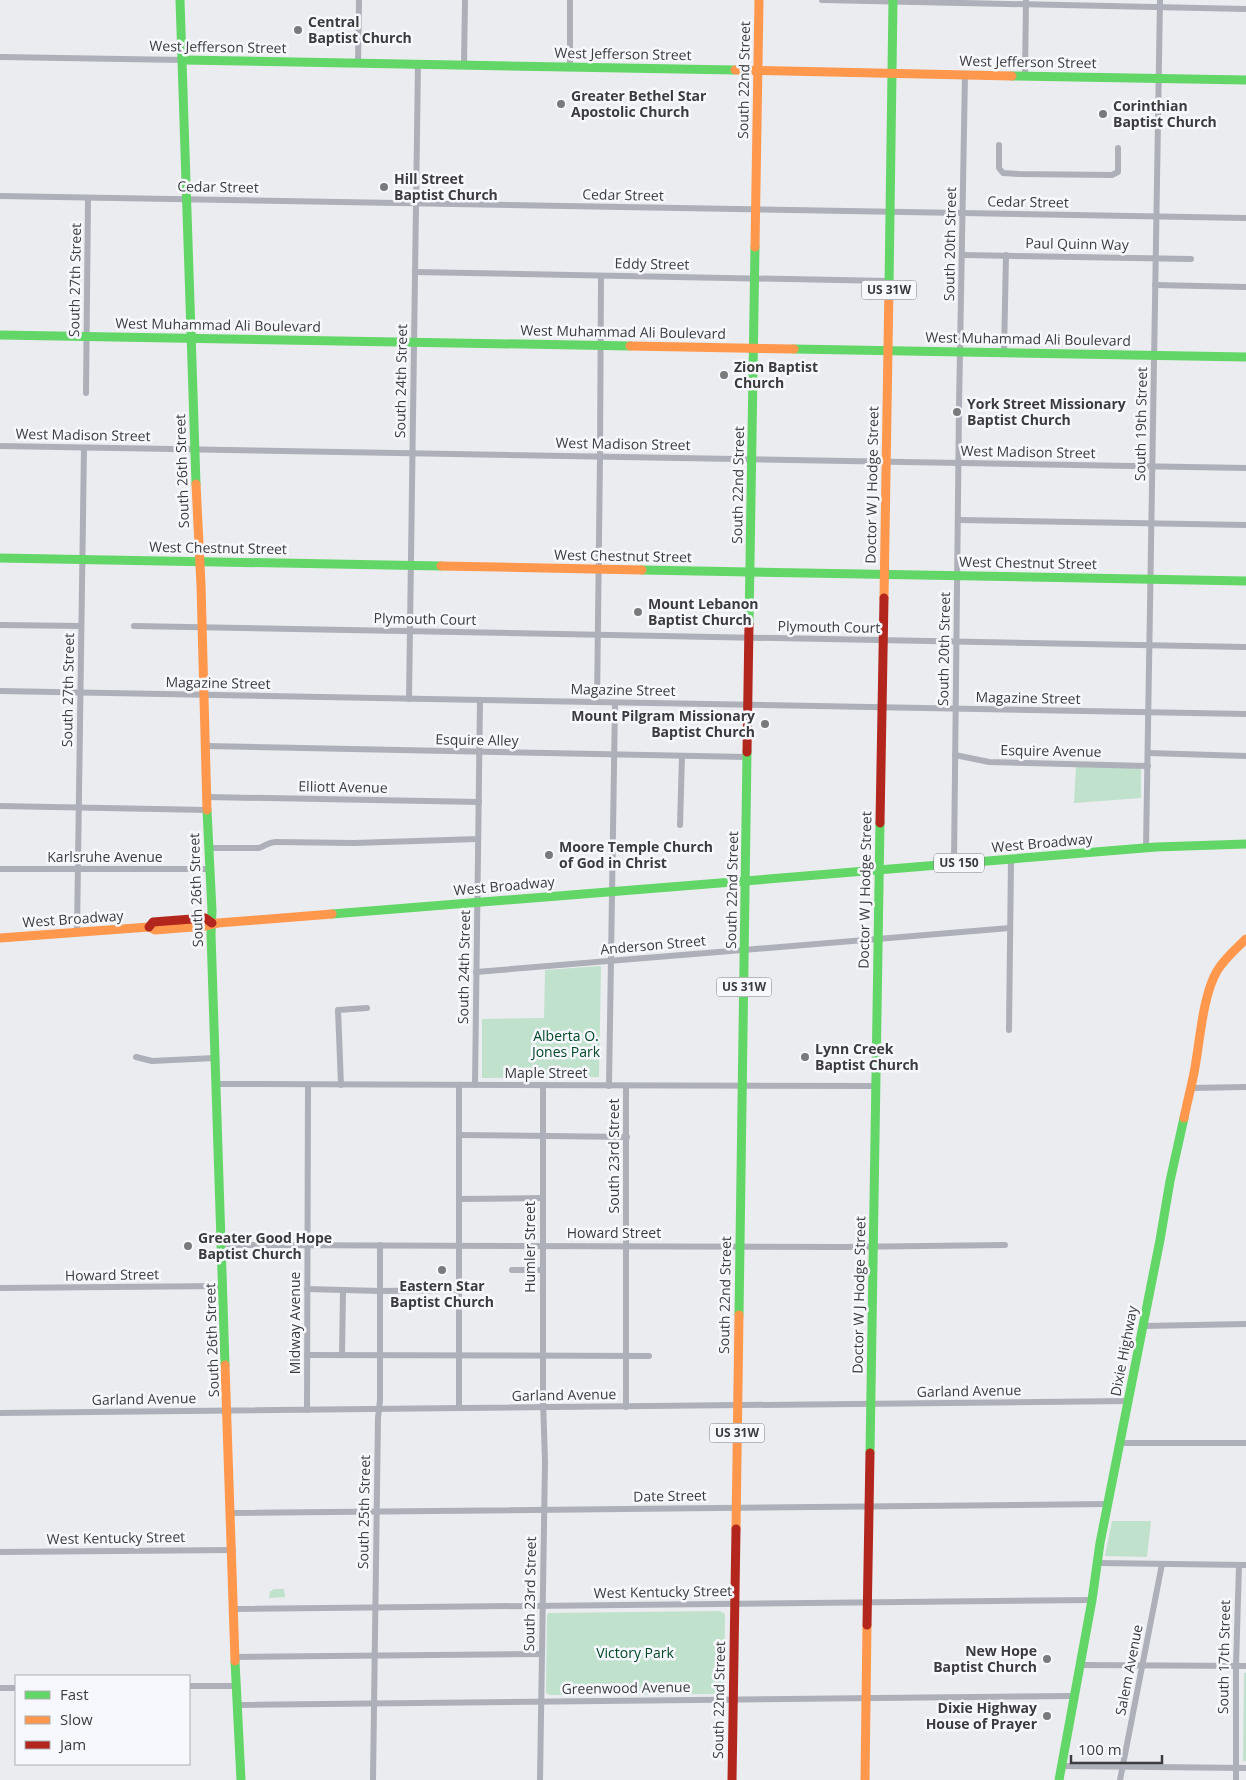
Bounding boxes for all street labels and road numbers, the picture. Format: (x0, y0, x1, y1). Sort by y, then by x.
street label: South 22nd Street (733, 21, 754, 139)
street label: West Jefferson Street (149, 36, 287, 57)
street label: West Jefferson Street (554, 43, 692, 64)
street label: West Jefferson Street (959, 51, 1097, 72)
street label: Cedar Street (177, 176, 259, 197)
street label: Cedar Street (582, 184, 664, 205)
street label: South 20th Street (939, 187, 960, 301)
street label: Cedar Street (987, 191, 1069, 212)
street label: South 27th Street (64, 223, 85, 337)
street label: Paul Quinn Way (1025, 233, 1130, 254)
street label: Eddy Street (615, 253, 690, 274)
road number: US 31W (862, 280, 916, 300)
street label: West Muhammad Ali Boulevard (115, 313, 321, 336)
street label: West Muhammad Ali Boulevard (520, 320, 726, 343)
street label: South 24th Street (390, 324, 411, 438)
street label: West Muhammad Ali Boulevard (925, 327, 1131, 350)
street label: South 19th Street (1130, 367, 1151, 481)
street label: Doctor W J Hodge Street (861, 406, 882, 564)
street label: South 26th Street (170, 414, 193, 528)
street label: West Madison Street (15, 424, 151, 445)
street label: South 22nd Street (727, 426, 748, 544)
street label: West Madison Street (555, 433, 691, 454)
street label: West Madison Street (960, 441, 1096, 462)
street label: West Chestnut Street (149, 537, 287, 558)
street label: West Chestnut Street (554, 545, 692, 566)
street label: West Chestnut Street (959, 552, 1097, 573)
street label: South 20th Street (933, 592, 954, 706)
street label: Plymouth Court (373, 608, 477, 629)
street label: Plymouth Court (777, 616, 881, 637)
street label: South 27th Street (57, 633, 78, 747)
street label: Magazine Street (165, 672, 271, 693)
street label: Magazine Street (570, 679, 676, 700)
street label: Magazine Street (975, 687, 1081, 708)
street label: Esquire Alley (435, 729, 520, 750)
street label: Esquire Avenue (1000, 740, 1102, 761)
street label: Elliott Avenue (298, 776, 388, 797)
street label: Doctor W J Hodge Street (854, 811, 875, 969)
street label: West Broadway (991, 829, 1094, 856)
street label: South 22nd Street (721, 831, 742, 949)
street label: South 26th Street (184, 833, 207, 947)
street label: Karlsruhe Avenue (47, 847, 163, 866)
road number: US 150 (934, 854, 984, 872)
street label: West Broadway (453, 872, 556, 899)
street label: West Broadway (22, 905, 125, 932)
street label: South 24th Street (453, 910, 474, 1024)
street label: Anderson Street (599, 930, 707, 959)
road number: US 31W (716, 978, 772, 996)
street label: Maple Street (504, 1063, 588, 1082)
street label: South 23rd Street (604, 1099, 623, 1213)
street label: Humler Street (520, 1201, 539, 1293)
street label: Doctor W J Hodge Street (848, 1216, 869, 1374)
street label: Howard Street (567, 1223, 661, 1242)
street label: South 22nd Street (714, 1236, 735, 1354)
street label: Howard Street (65, 1264, 159, 1285)
street label: Midway Avenue (285, 1272, 304, 1374)
street label: South 26th Street (200, 1283, 223, 1397)
street label: Dixie Highway (1105, 1303, 1142, 1398)
street label: Garland Avenue (917, 1380, 1022, 1401)
street label: Garland Avenue (512, 1384, 617, 1405)
street label: Garland Avenue (92, 1388, 197, 1409)
road number: US 31W (710, 1424, 764, 1442)
street label: South 25th Street (353, 1455, 374, 1569)
street label: Date Street (633, 1485, 707, 1506)
street label: West Kentucky Street (47, 1527, 185, 1548)
street label: South 23rd Street (519, 1536, 540, 1652)
street label: West Kentucky Street (594, 1581, 732, 1602)
street label: South 17th Street (1213, 1600, 1234, 1714)
street label: Salem Avenue (1110, 1623, 1147, 1717)
street label: South 22nd Street (708, 1641, 729, 1759)
street label: Greenwood Avenue (561, 1677, 691, 1698)

